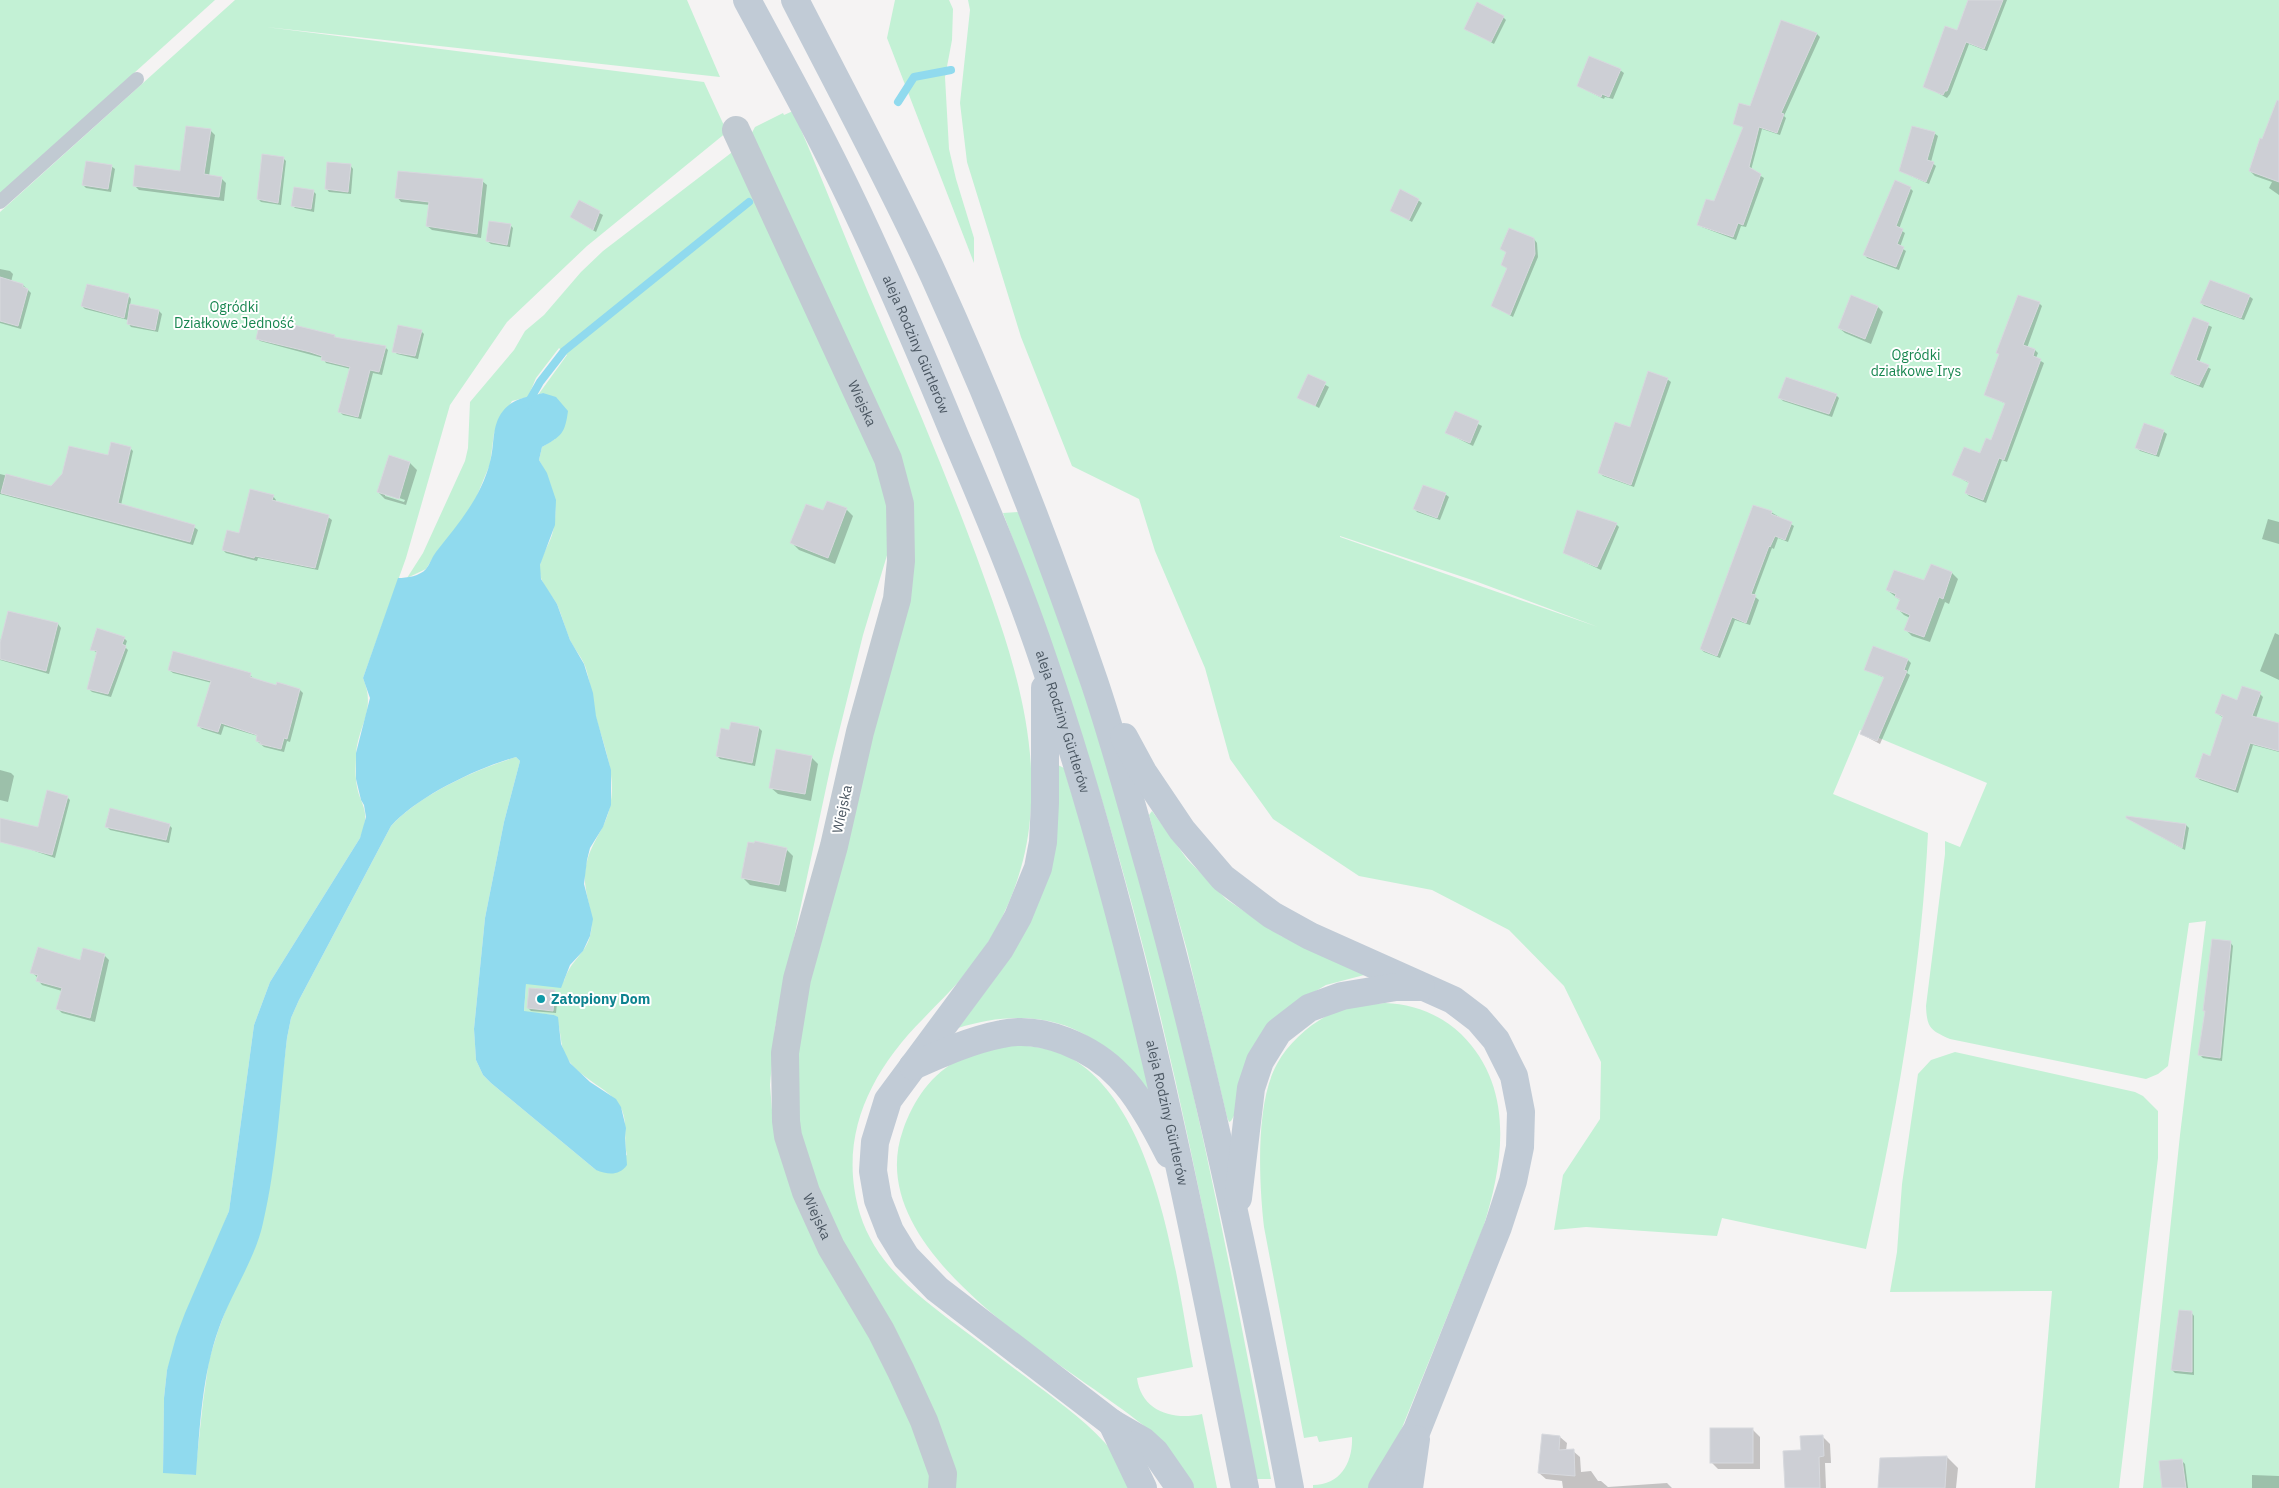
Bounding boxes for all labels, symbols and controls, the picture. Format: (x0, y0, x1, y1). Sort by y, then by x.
street label: aleja Rodziny Gürtlerów (879, 272, 954, 417)
park label: Ogródki Działkowe Jedność (174, 298, 294, 332)
park label: Ogródki działkowe Irys (1871, 346, 1962, 380)
street label: Wiejska (844, 377, 881, 430)
street label: aleja Rodziny Gürtlerów (1032, 648, 1094, 796)
street label: Wiejska (828, 783, 856, 835)
place label: Zatopiony Dom (551, 990, 650, 1008)
marker: Zatopiony Dom (535, 993, 547, 1005)
street label: aleja Rodziny Gürtlerów (1142, 1038, 1192, 1188)
street label: Wiejska (799, 1190, 836, 1243)

